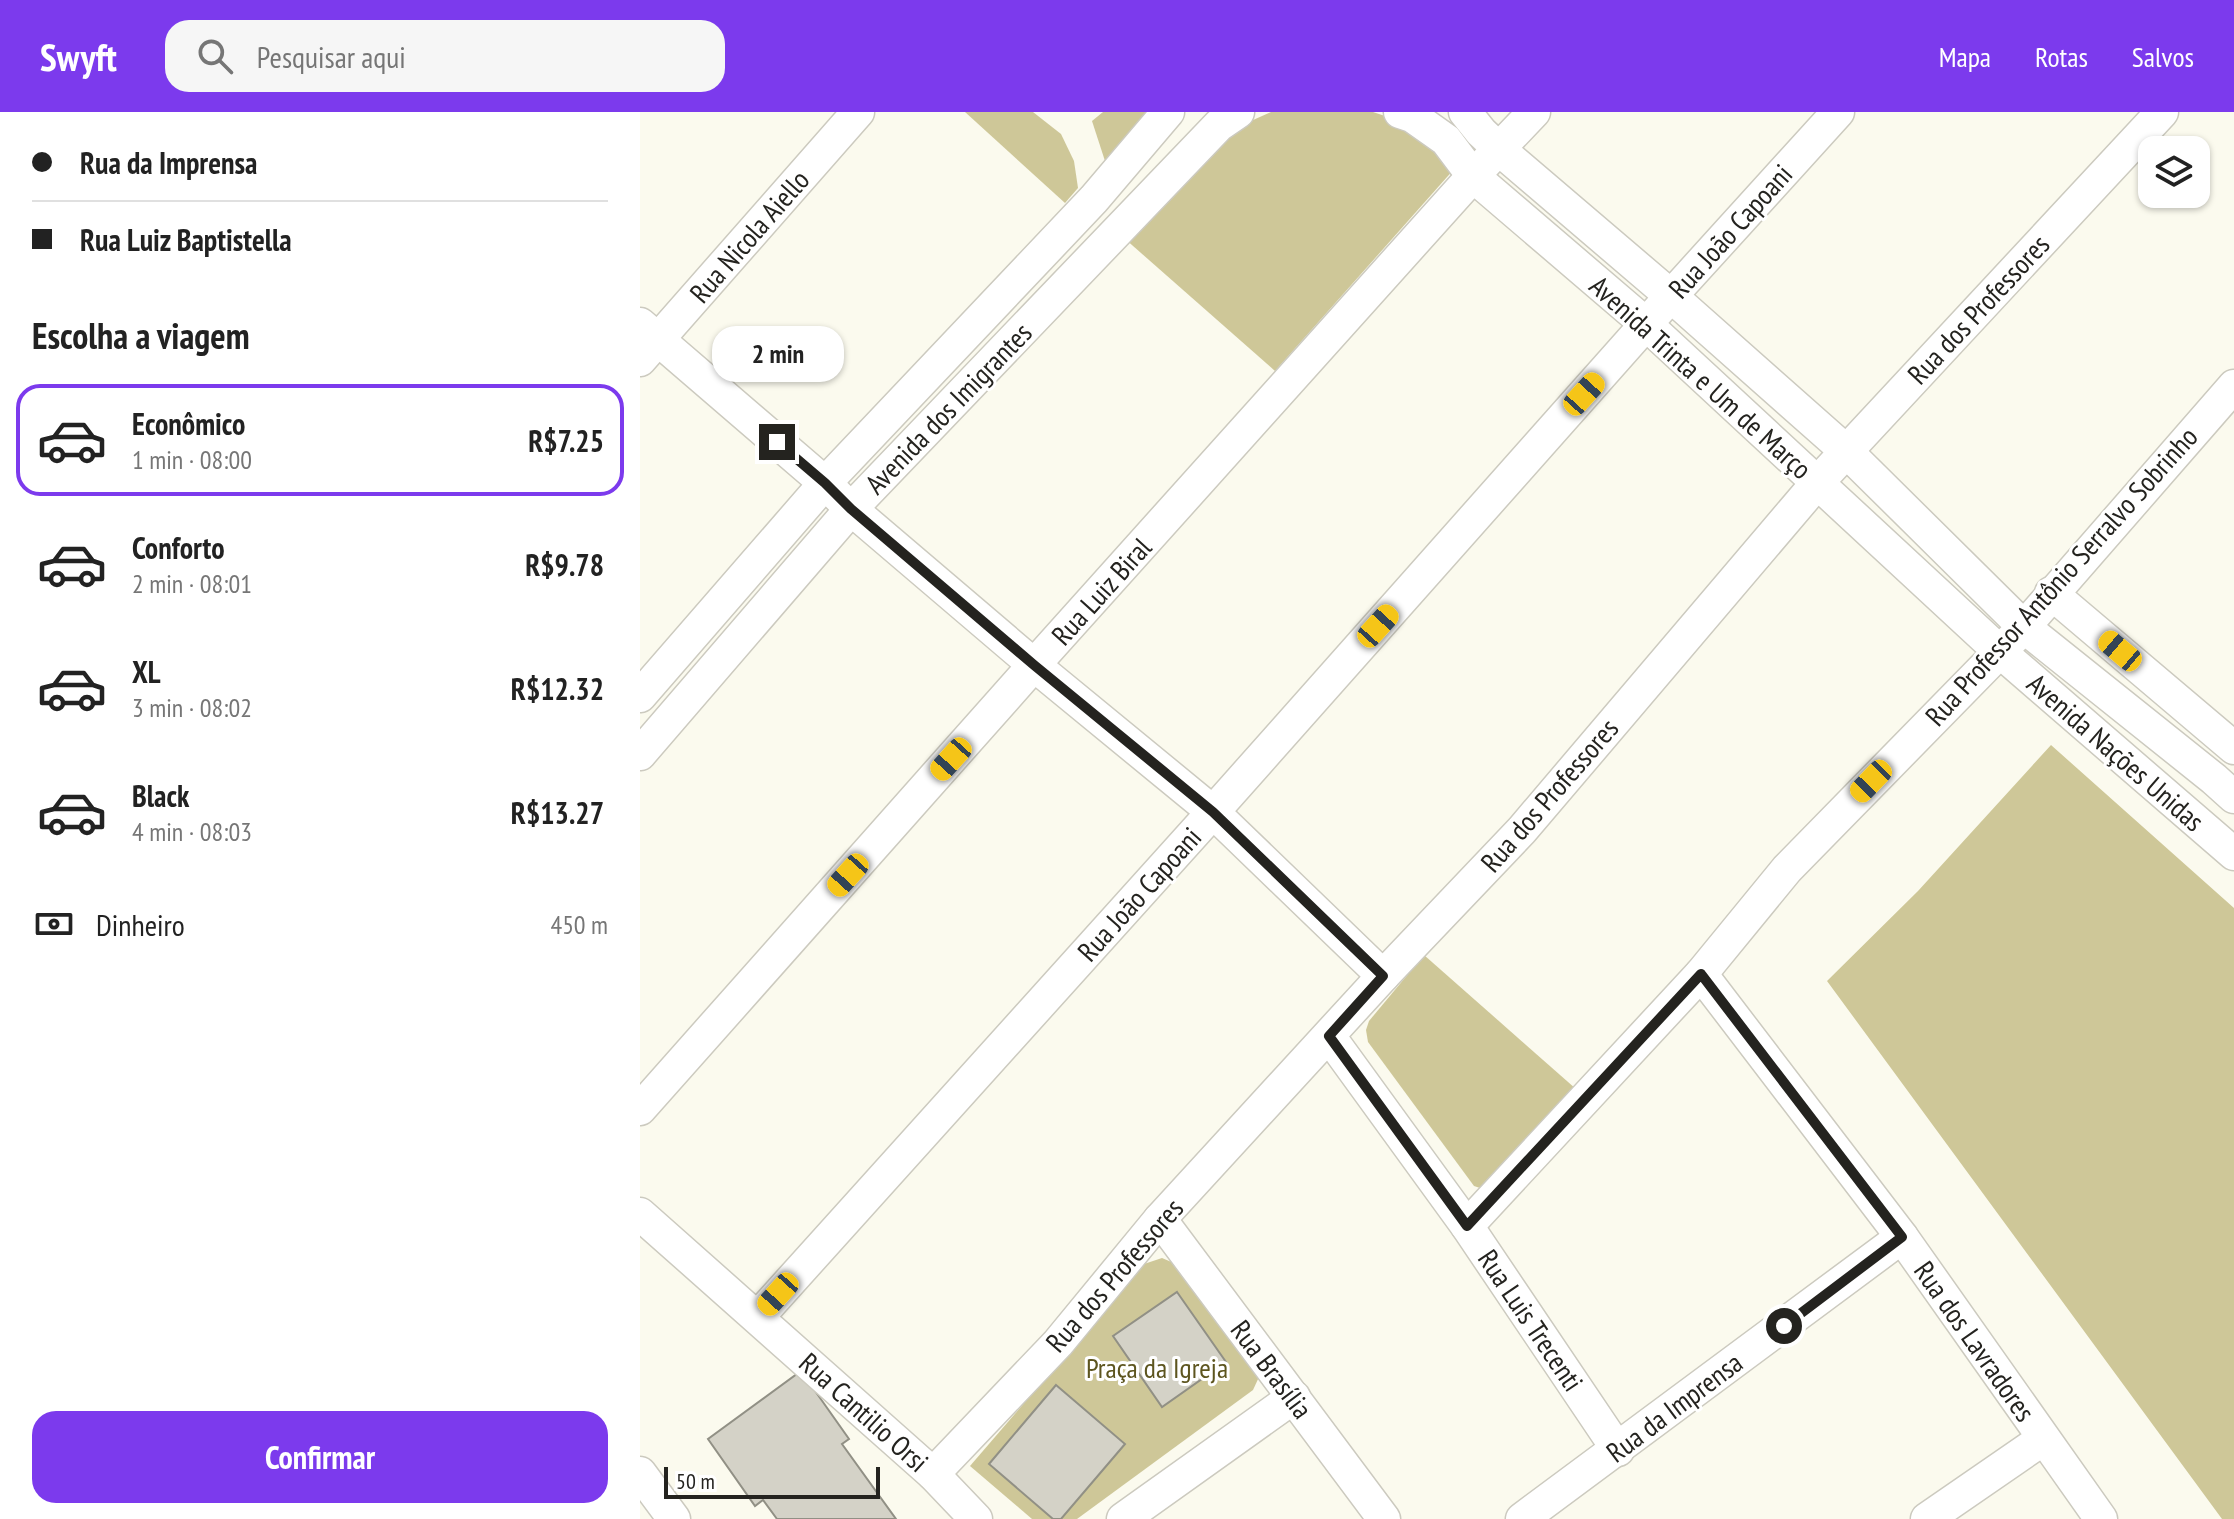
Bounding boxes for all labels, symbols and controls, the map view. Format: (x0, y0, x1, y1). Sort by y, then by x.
search box (165, 20, 725, 92)
text: Swyft (40, 32, 117, 81)
icon: search (193, 34, 237, 78)
text: Pesquisar aqui (257, 37, 406, 76)
text: Mapa (1939, 38, 1991, 75)
text: Rotas (2035, 38, 2088, 75)
text: Salvos (2132, 38, 2194, 75)
map controls (2138, 136, 2210, 208)
button: layers (2138, 136, 2210, 208)
text: Rua da Imprensa (80, 143, 257, 182)
street label: Rua João Capoani (1660, 156, 1800, 306)
street label: Rua Nicola Aiello (681, 162, 817, 310)
text: Rua Luiz Baptistella (80, 220, 292, 259)
street label: Rua dos Professores (1899, 226, 2057, 392)
street label: Avenida Trinta e Um de Março (1582, 267, 1820, 487)
text: Escolha a viagem (32, 312, 250, 359)
street label: Avenida dos Imigrantes (857, 314, 1039, 502)
callout: 2 min (711, 326, 843, 382)
text: 2 min (752, 337, 804, 370)
car (1559, 368, 1609, 420)
icon: car (36, 404, 108, 476)
text: Econômico (132, 404, 245, 443)
street label: Rua Professor Antônio Serralvo Sobrinho (1917, 419, 2205, 733)
text: R$7.25 (528, 421, 604, 460)
route end (759, 424, 795, 460)
text: 1 min · 08:00 (132, 443, 252, 476)
icon: car (36, 528, 108, 600)
text: Conforto (132, 528, 225, 567)
street label: Rua Luiz Biral (1043, 529, 1159, 653)
text: R$9.78 (525, 545, 604, 584)
text: 2 min · 08:01 (132, 567, 252, 600)
car (1353, 600, 1403, 652)
car (2094, 626, 2146, 676)
icon: car (36, 652, 108, 724)
text: XL (132, 652, 161, 691)
street label: Avenida Nações Unidas (2020, 665, 2212, 839)
text: R$12.32 (511, 669, 604, 708)
text: 3 min · 08:02 (132, 691, 252, 724)
street label: Rua dos Professores (1472, 710, 1626, 880)
car (926, 733, 976, 785)
car (1846, 755, 1896, 807)
icon: car (36, 776, 108, 848)
text: Black (132, 776, 189, 815)
text: R$13.27 (511, 793, 604, 832)
text: 4 min · 08:03 (132, 815, 252, 848)
street label: Rua João Capoani (1069, 819, 1209, 969)
car (823, 849, 873, 901)
icon: cash (32, 902, 76, 946)
text: Dinheiro (96, 905, 185, 944)
text: 450 m (550, 908, 608, 941)
street label: Rua dos Professores (1037, 1190, 1191, 1360)
street label: Rua Luis Trecenti (1470, 1242, 1592, 1398)
street label: Rua dos Lavradores (1906, 1254, 2044, 1428)
car (753, 1268, 803, 1320)
route start (1766, 1308, 1802, 1344)
street label: Rua Brasília (1223, 1312, 1321, 1426)
street label: Rua Cantilio Orsi (792, 1344, 936, 1480)
street label: Rua da Imprensa (1599, 1344, 1749, 1470)
park label: Praça da Igreja (1086, 1349, 1228, 1386)
button: Confirmar (32, 1411, 608, 1503)
scale bar (664, 1463, 880, 1499)
text: 50 m (676, 1467, 715, 1495)

